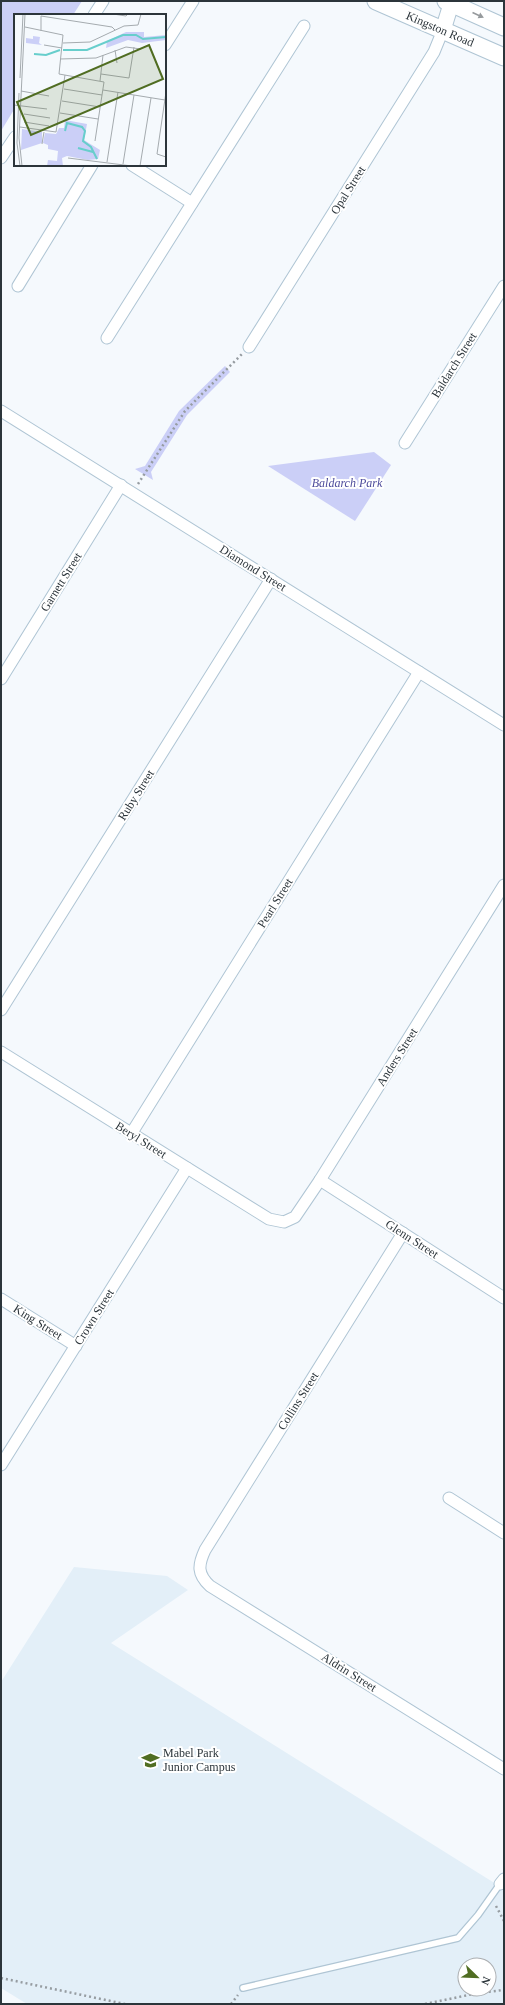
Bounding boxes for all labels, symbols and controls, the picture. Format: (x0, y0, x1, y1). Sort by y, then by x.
street label: Kingston Road (404, 8, 476, 50)
one-way arrow (472, 12, 483, 18)
inset map (14, 14, 166, 166)
street label: Opal Street (328, 163, 369, 217)
street label: Baldarch Street (428, 329, 480, 400)
park label: Baldarch Park (312, 476, 383, 490)
street label: Diamond Street (217, 542, 289, 594)
street label: Garnett Street (37, 549, 85, 614)
street label: Ruby Street (115, 767, 157, 823)
street label: Pearl Street (254, 875, 296, 930)
street label: Anders Street (374, 1025, 421, 1089)
street label: Beryl Street (113, 1119, 170, 1162)
street label: Glenn Street (383, 1217, 442, 1262)
street label: Crown Street (71, 1286, 117, 1348)
street label: King Street (11, 1301, 66, 1343)
street label: Collins Street (275, 1369, 322, 1433)
street label: Aldrin Street (319, 1650, 380, 1695)
place label: Mabel Park Junior Campus (163, 1746, 236, 1774)
school or university icon: Mabel Park Junior Campus (140, 1750, 160, 1770)
north arrow (457, 1957, 497, 1997)
text: N (479, 1975, 493, 1987)

